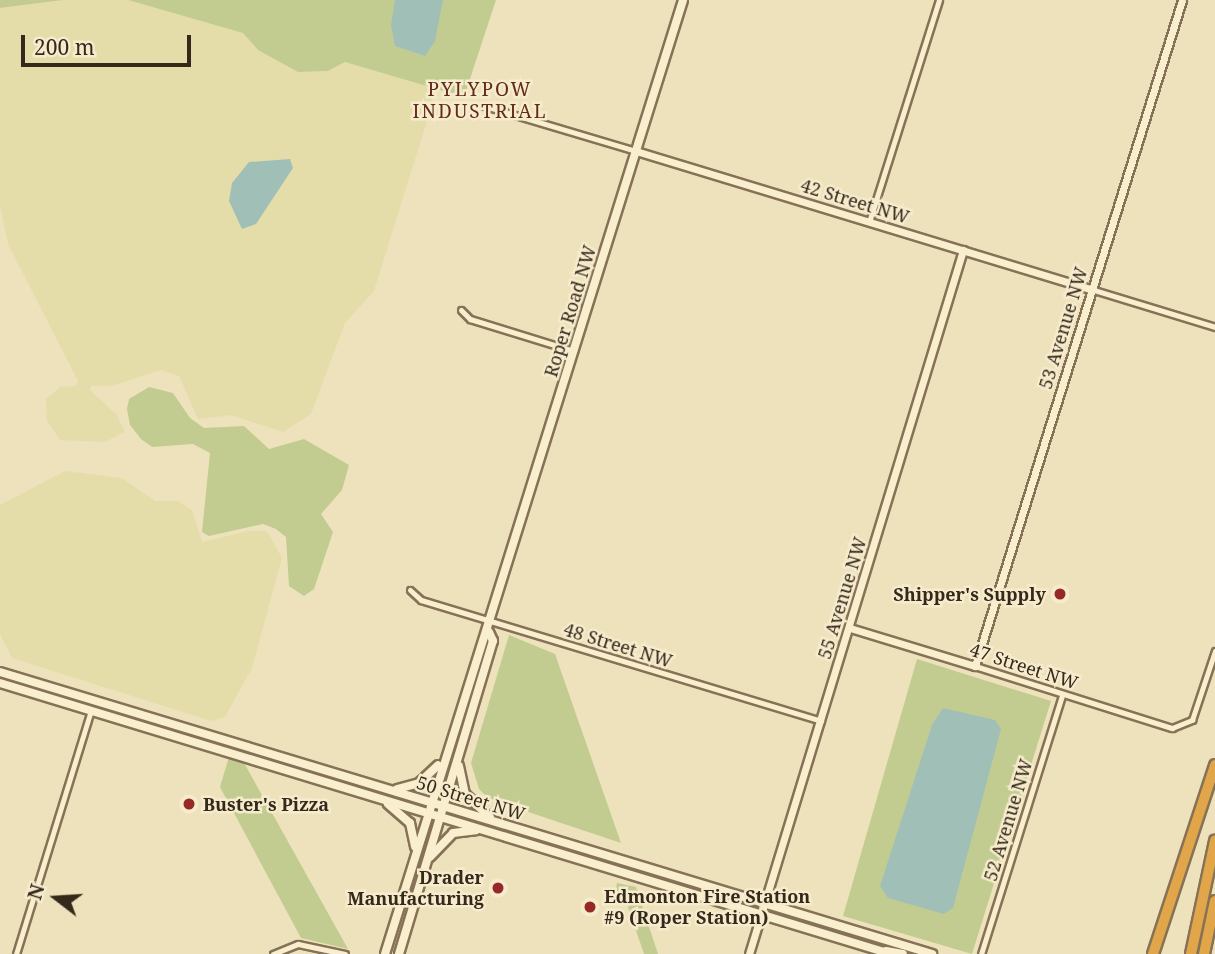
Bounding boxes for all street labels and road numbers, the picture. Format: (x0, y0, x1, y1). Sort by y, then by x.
street label: 42 Street NW (798, 174, 912, 228)
street label: Roper Road NW (540, 242, 600, 380)
street label: 53 Avenue NW (1034, 264, 1092, 392)
street label: 55 Avenue NW (813, 534, 871, 662)
street label: 48 Street NW (561, 618, 675, 672)
street label: 47 Street NW (967, 638, 1081, 694)
street label: 52 Avenue NW (979, 756, 1037, 884)
street label: 50 Street NW (414, 771, 528, 825)

